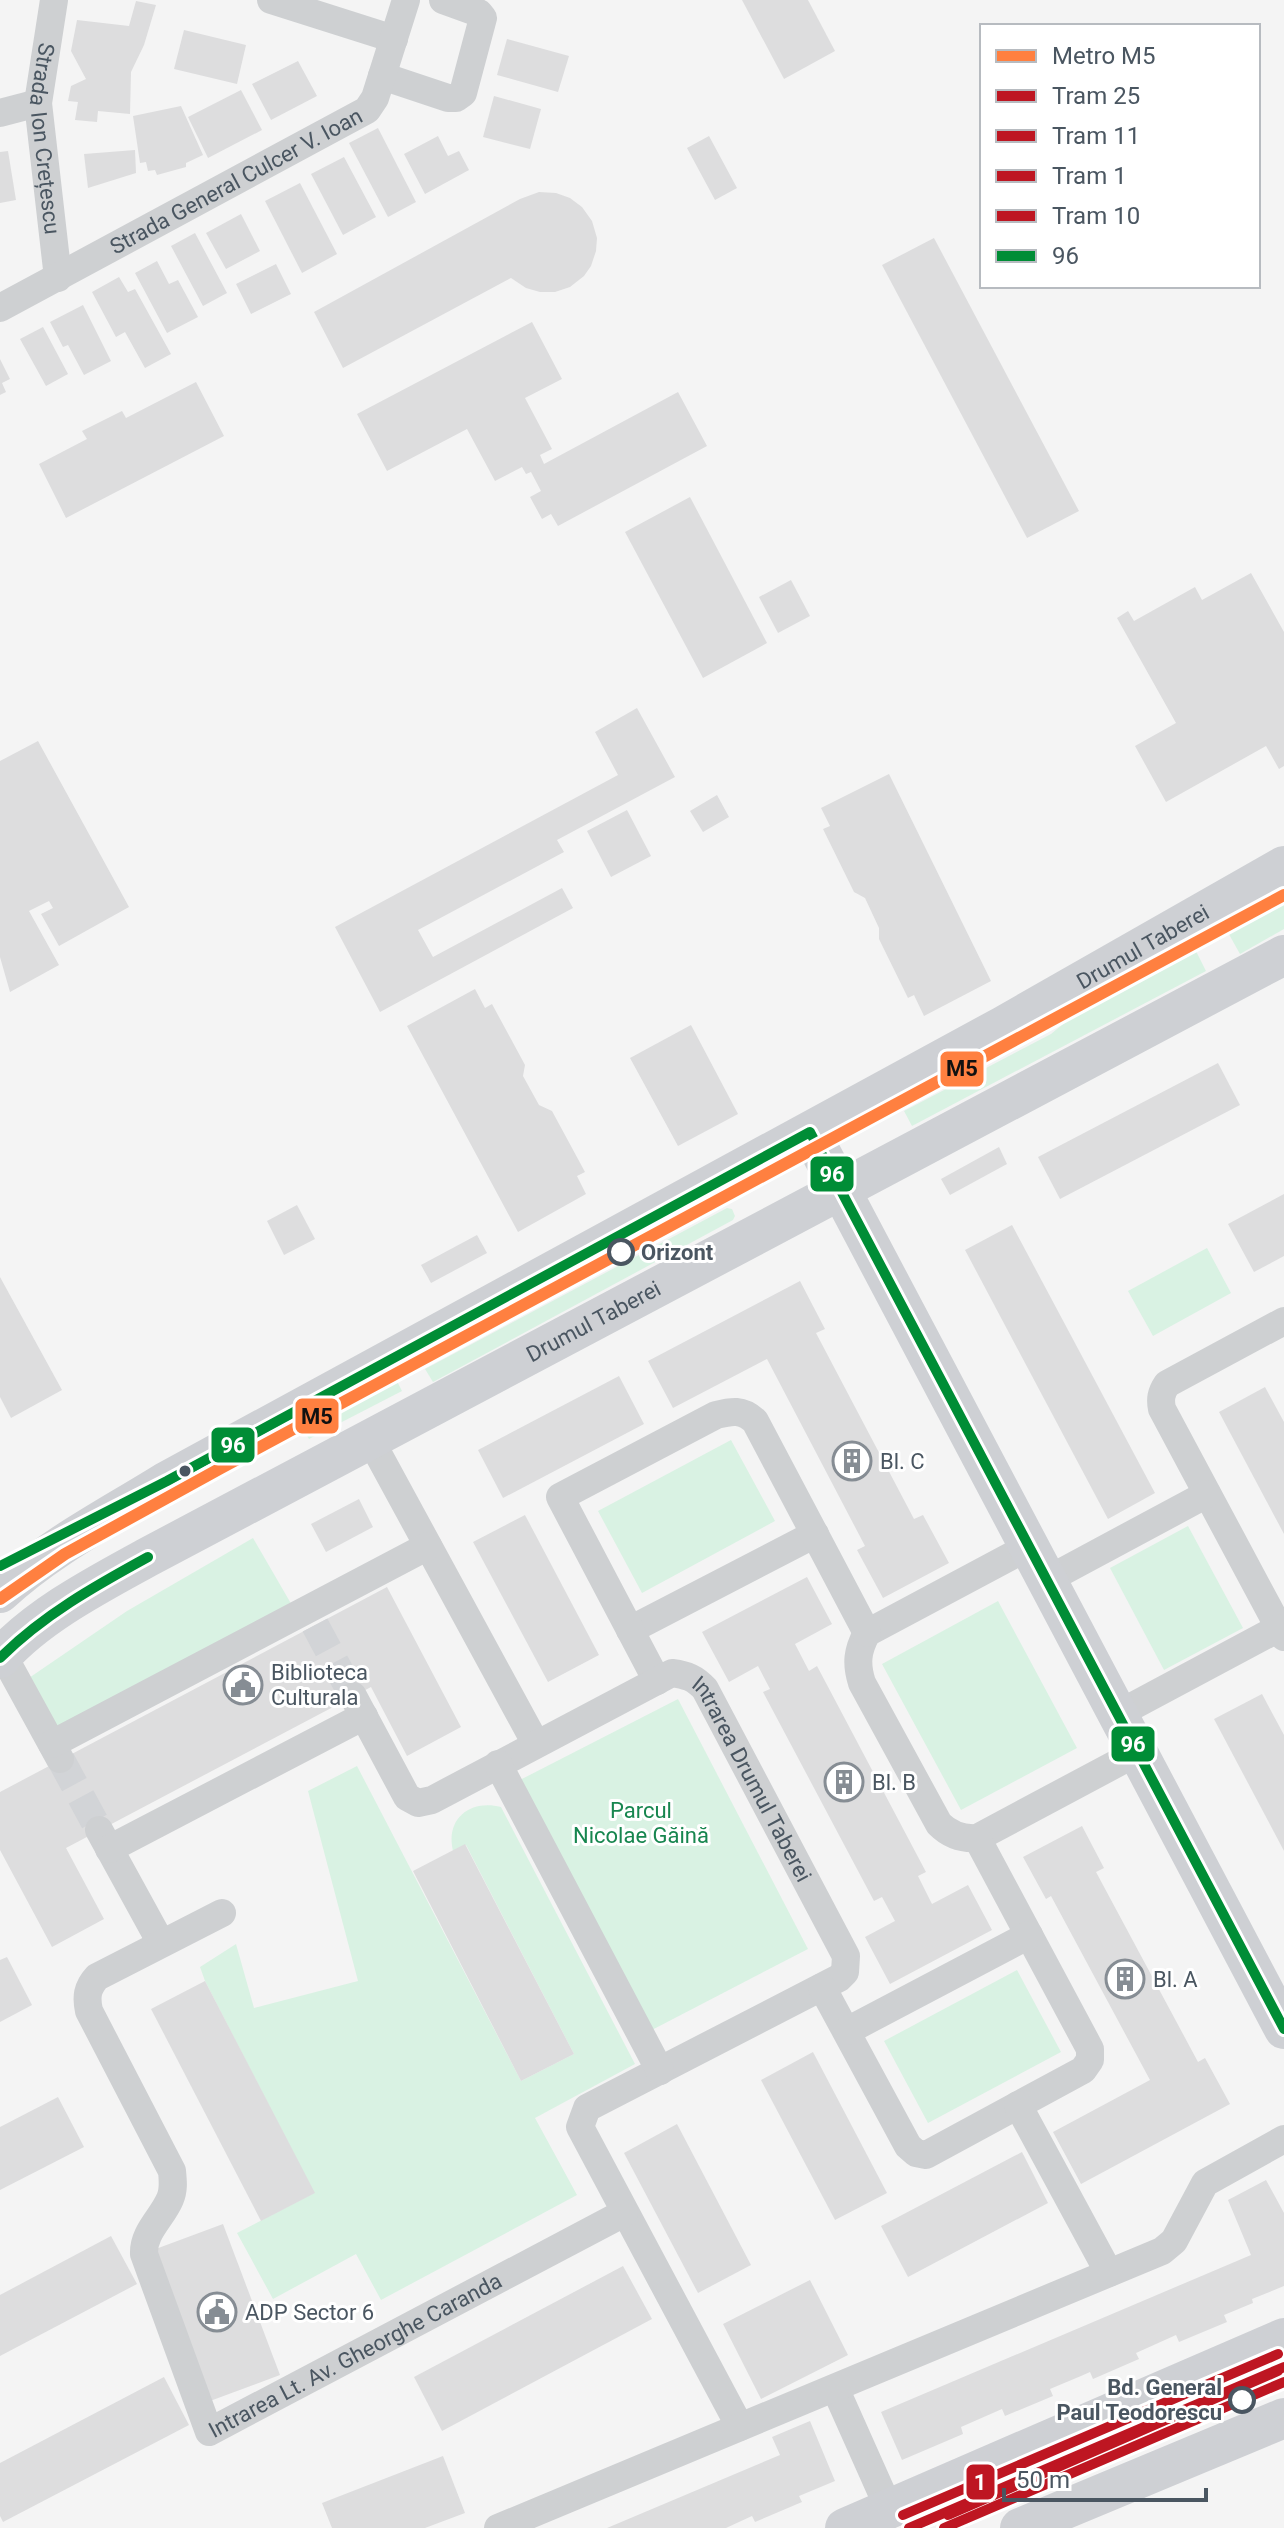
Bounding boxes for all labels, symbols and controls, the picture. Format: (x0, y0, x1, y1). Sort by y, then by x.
legend (980, 24, 1260, 288)
street label: Strada Ion Crețescu (25, 41, 65, 236)
text: Metro M5 (1052, 42, 1156, 70)
text: Tram 25 (1052, 82, 1140, 110)
street label: Strada General Culcer V. Ioan (105, 103, 366, 259)
text: Tram 11 (1052, 122, 1140, 150)
text: Tram 1 (1052, 162, 1127, 190)
text: Tram 10 (1052, 202, 1140, 230)
text: 96 (1052, 242, 1079, 270)
street label: Drumul Taberei (1072, 899, 1213, 994)
line badge: M5 (939, 1050, 985, 1088)
text: M5 (946, 1056, 978, 1081)
line badge: 96 (809, 1155, 855, 1193)
text: 96 (819, 1162, 845, 1187)
marker: Orizont (608, 1239, 634, 1265)
place label: Orizont (641, 1240, 714, 1265)
street label: Drumul Taberei (522, 1275, 665, 1367)
line badge: M5 (294, 1397, 340, 1435)
text: M5 (301, 1404, 333, 1429)
line badge: 96 (210, 1426, 256, 1464)
text: 96 (220, 1433, 246, 1458)
building icon: Bl. C (831, 1440, 873, 1482)
place label: Bl. C (880, 1449, 925, 1474)
unlabelled marker (177, 1463, 193, 1479)
place label: Biblioteca Culturala (271, 1660, 368, 1710)
public building icon: Biblioteca Culturala (222, 1664, 264, 1706)
street label: Intrarea Drumul Taberei (688, 1670, 817, 1886)
line badge: 96 (1110, 1725, 1156, 1763)
text: 96 (1120, 1732, 1146, 1757)
building icon: Bl. B (823, 1761, 865, 1803)
place label: Bl. B (872, 1770, 916, 1795)
park label: Parcul Nicolae Găină (573, 1798, 709, 1848)
building icon: Bl. A (1104, 1958, 1146, 2000)
place label: Bl. A (1153, 1967, 1198, 1992)
street label: Intrarea Lt. Av. Gheorghe Caranda (204, 2267, 506, 2443)
public building icon: ADP Sector 6 (196, 2291, 238, 2333)
place label: ADP Sector 6 (245, 2300, 374, 2325)
place label: Bd. General Paul Teodorescu (1057, 2375, 1222, 2425)
marker: Bd. General Paul Teodorescu (1229, 2387, 1255, 2413)
scale bar (1004, 2452, 1206, 2502)
line badge: 1 (965, 2463, 996, 2501)
text: 50 m (1016, 2466, 1070, 2494)
text: 1 (974, 2470, 986, 2495)

